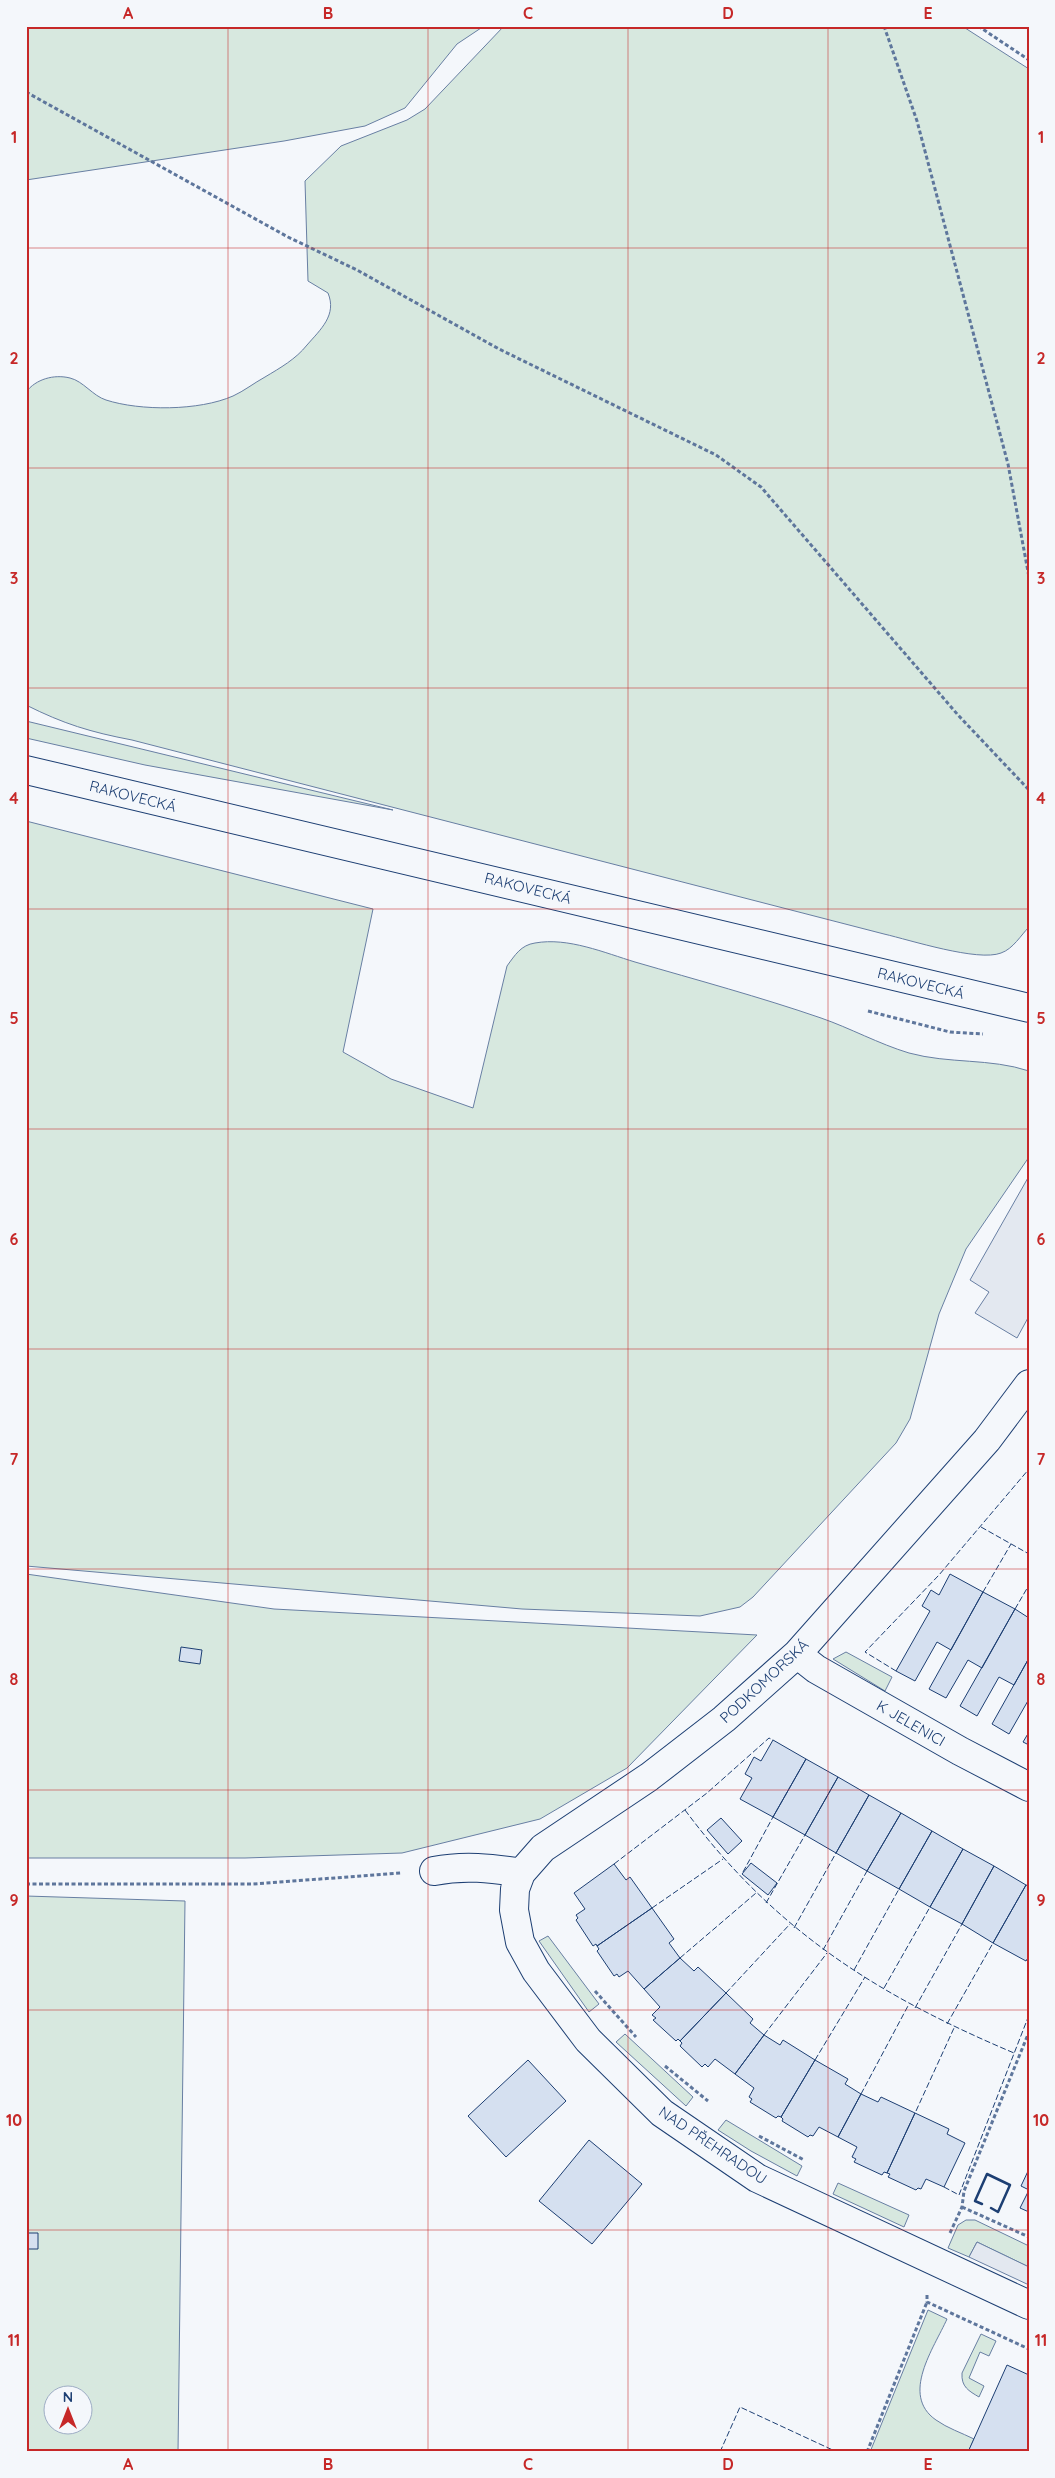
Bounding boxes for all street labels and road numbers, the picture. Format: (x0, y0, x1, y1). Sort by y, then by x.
street label: RAKOVECKÁ (88, 776, 179, 816)
street label: RAKOVECKÁ (483, 868, 574, 908)
street label: RAKOVECKÁ (876, 963, 967, 1003)
street label: PODKOMORSKÁ (716, 1635, 813, 1727)
street label: K JELENICI (873, 1696, 949, 1750)
street label: NAD PŘEHRADOU (655, 2102, 771, 2188)

